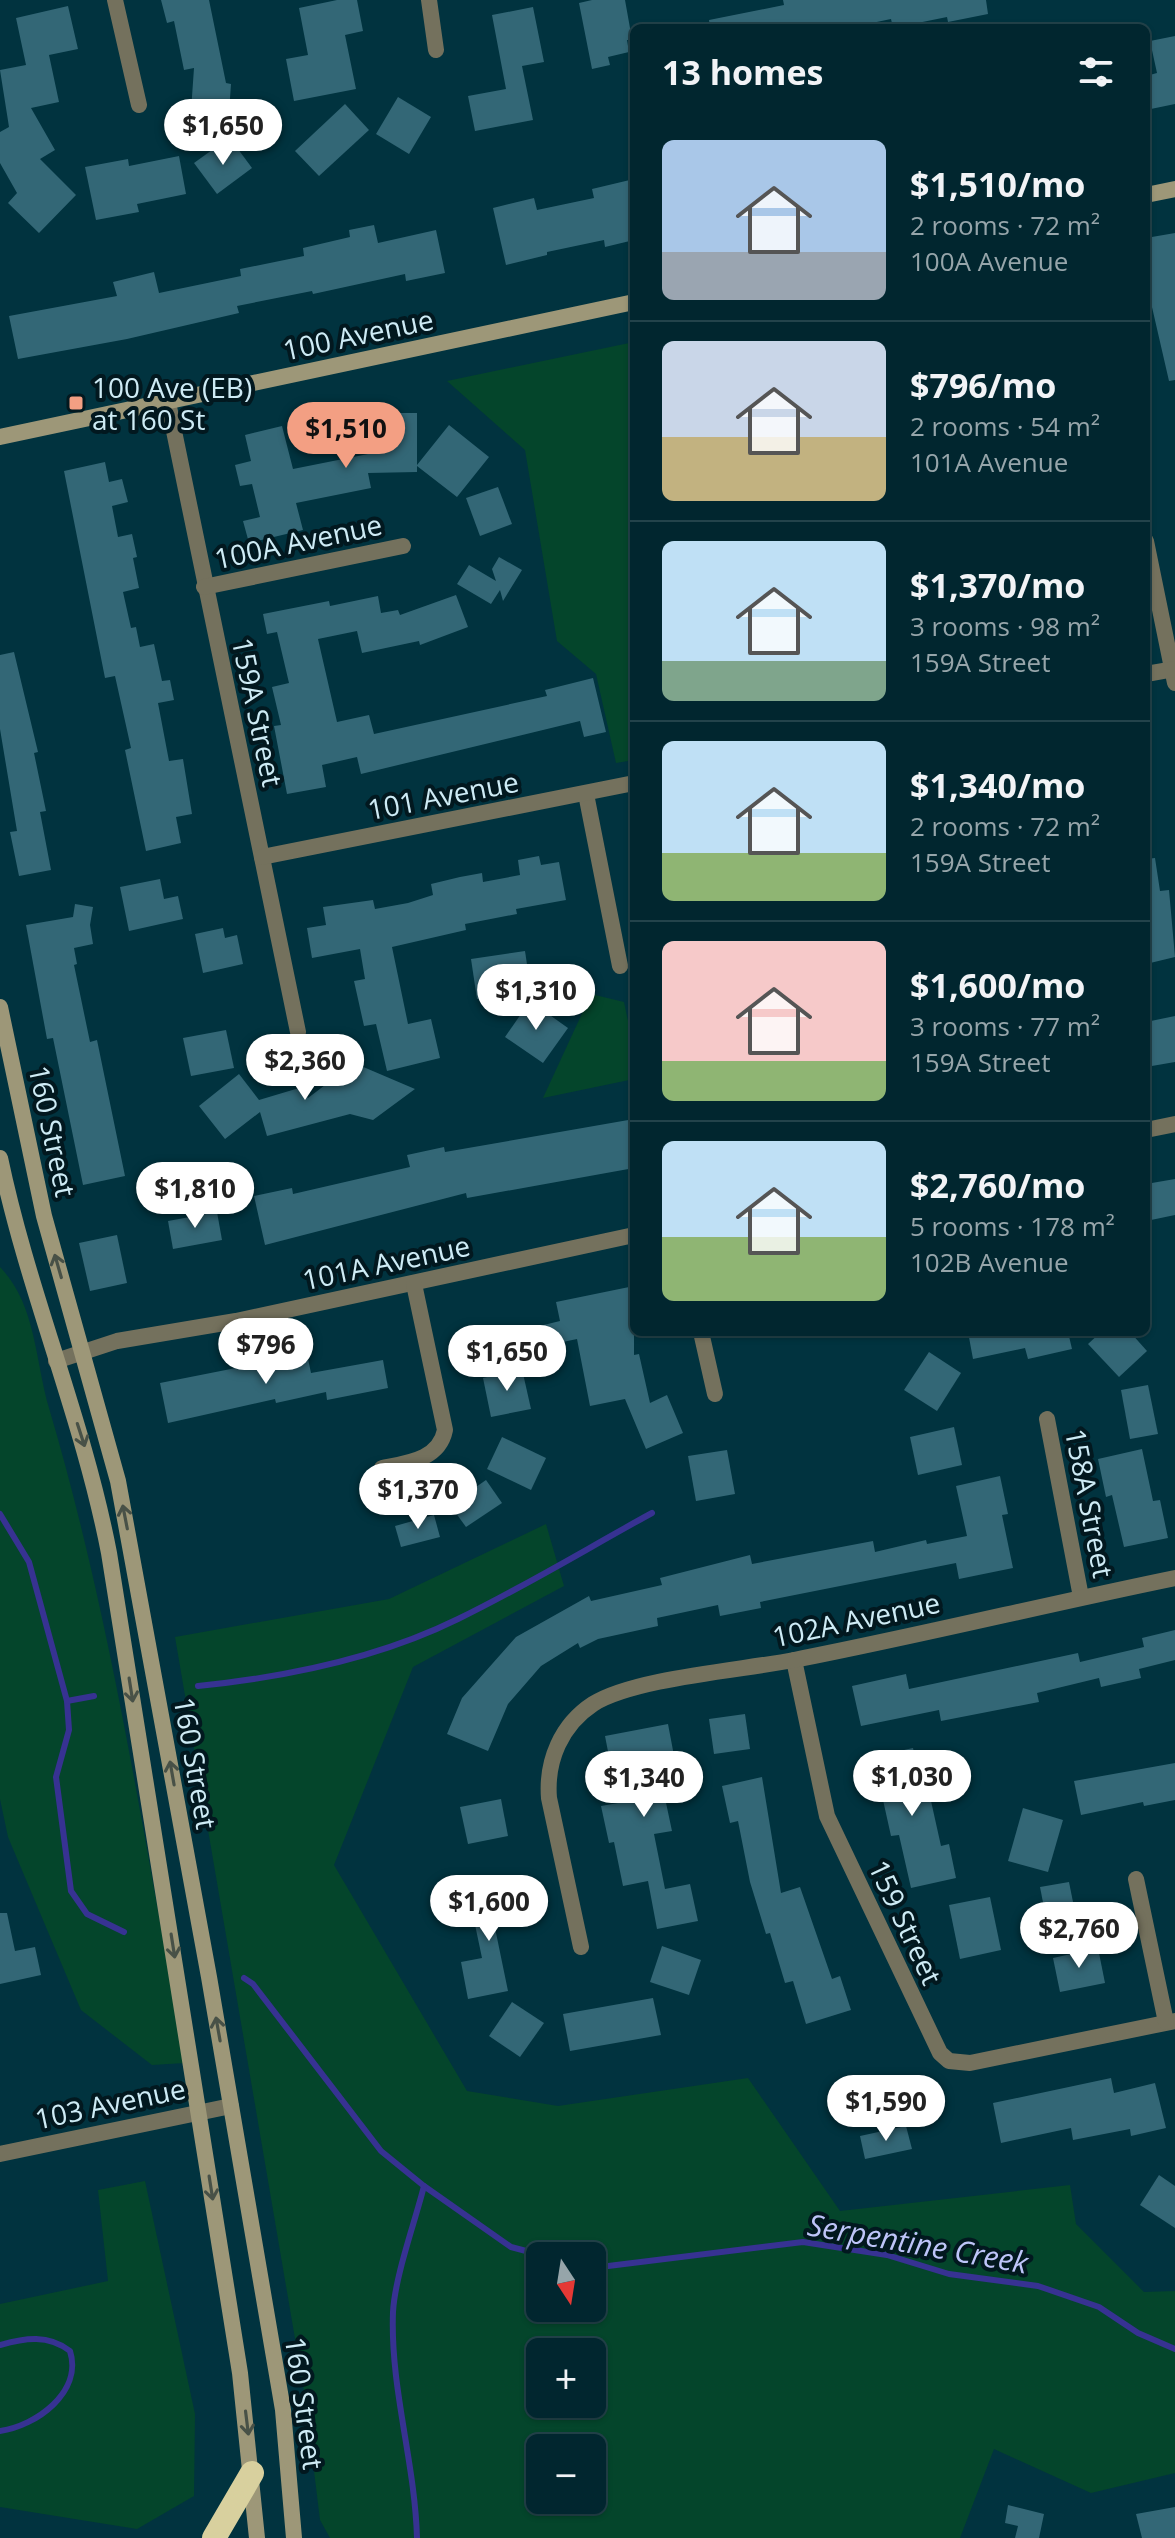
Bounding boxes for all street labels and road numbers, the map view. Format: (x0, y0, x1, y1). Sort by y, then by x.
street label: 100 Avenue (279, 300, 437, 368)
street label: 100A Avenue (211, 505, 385, 577)
street label: 159A Street (224, 634, 292, 790)
street label: 101 Avenue (364, 762, 522, 828)
street label: 160 Street (21, 1062, 85, 1200)
street label: 101A Avenue (299, 1226, 473, 1298)
street label: 158A Street (1057, 1425, 1123, 1581)
street label: 102A Avenue (769, 1583, 943, 1655)
street label: 160 Street (166, 1694, 226, 1832)
street label: 159 Street (861, 1853, 951, 1991)
street label: 103 Avenue (31, 2069, 189, 2137)
street label: 160 Street (277, 2334, 333, 2472)

